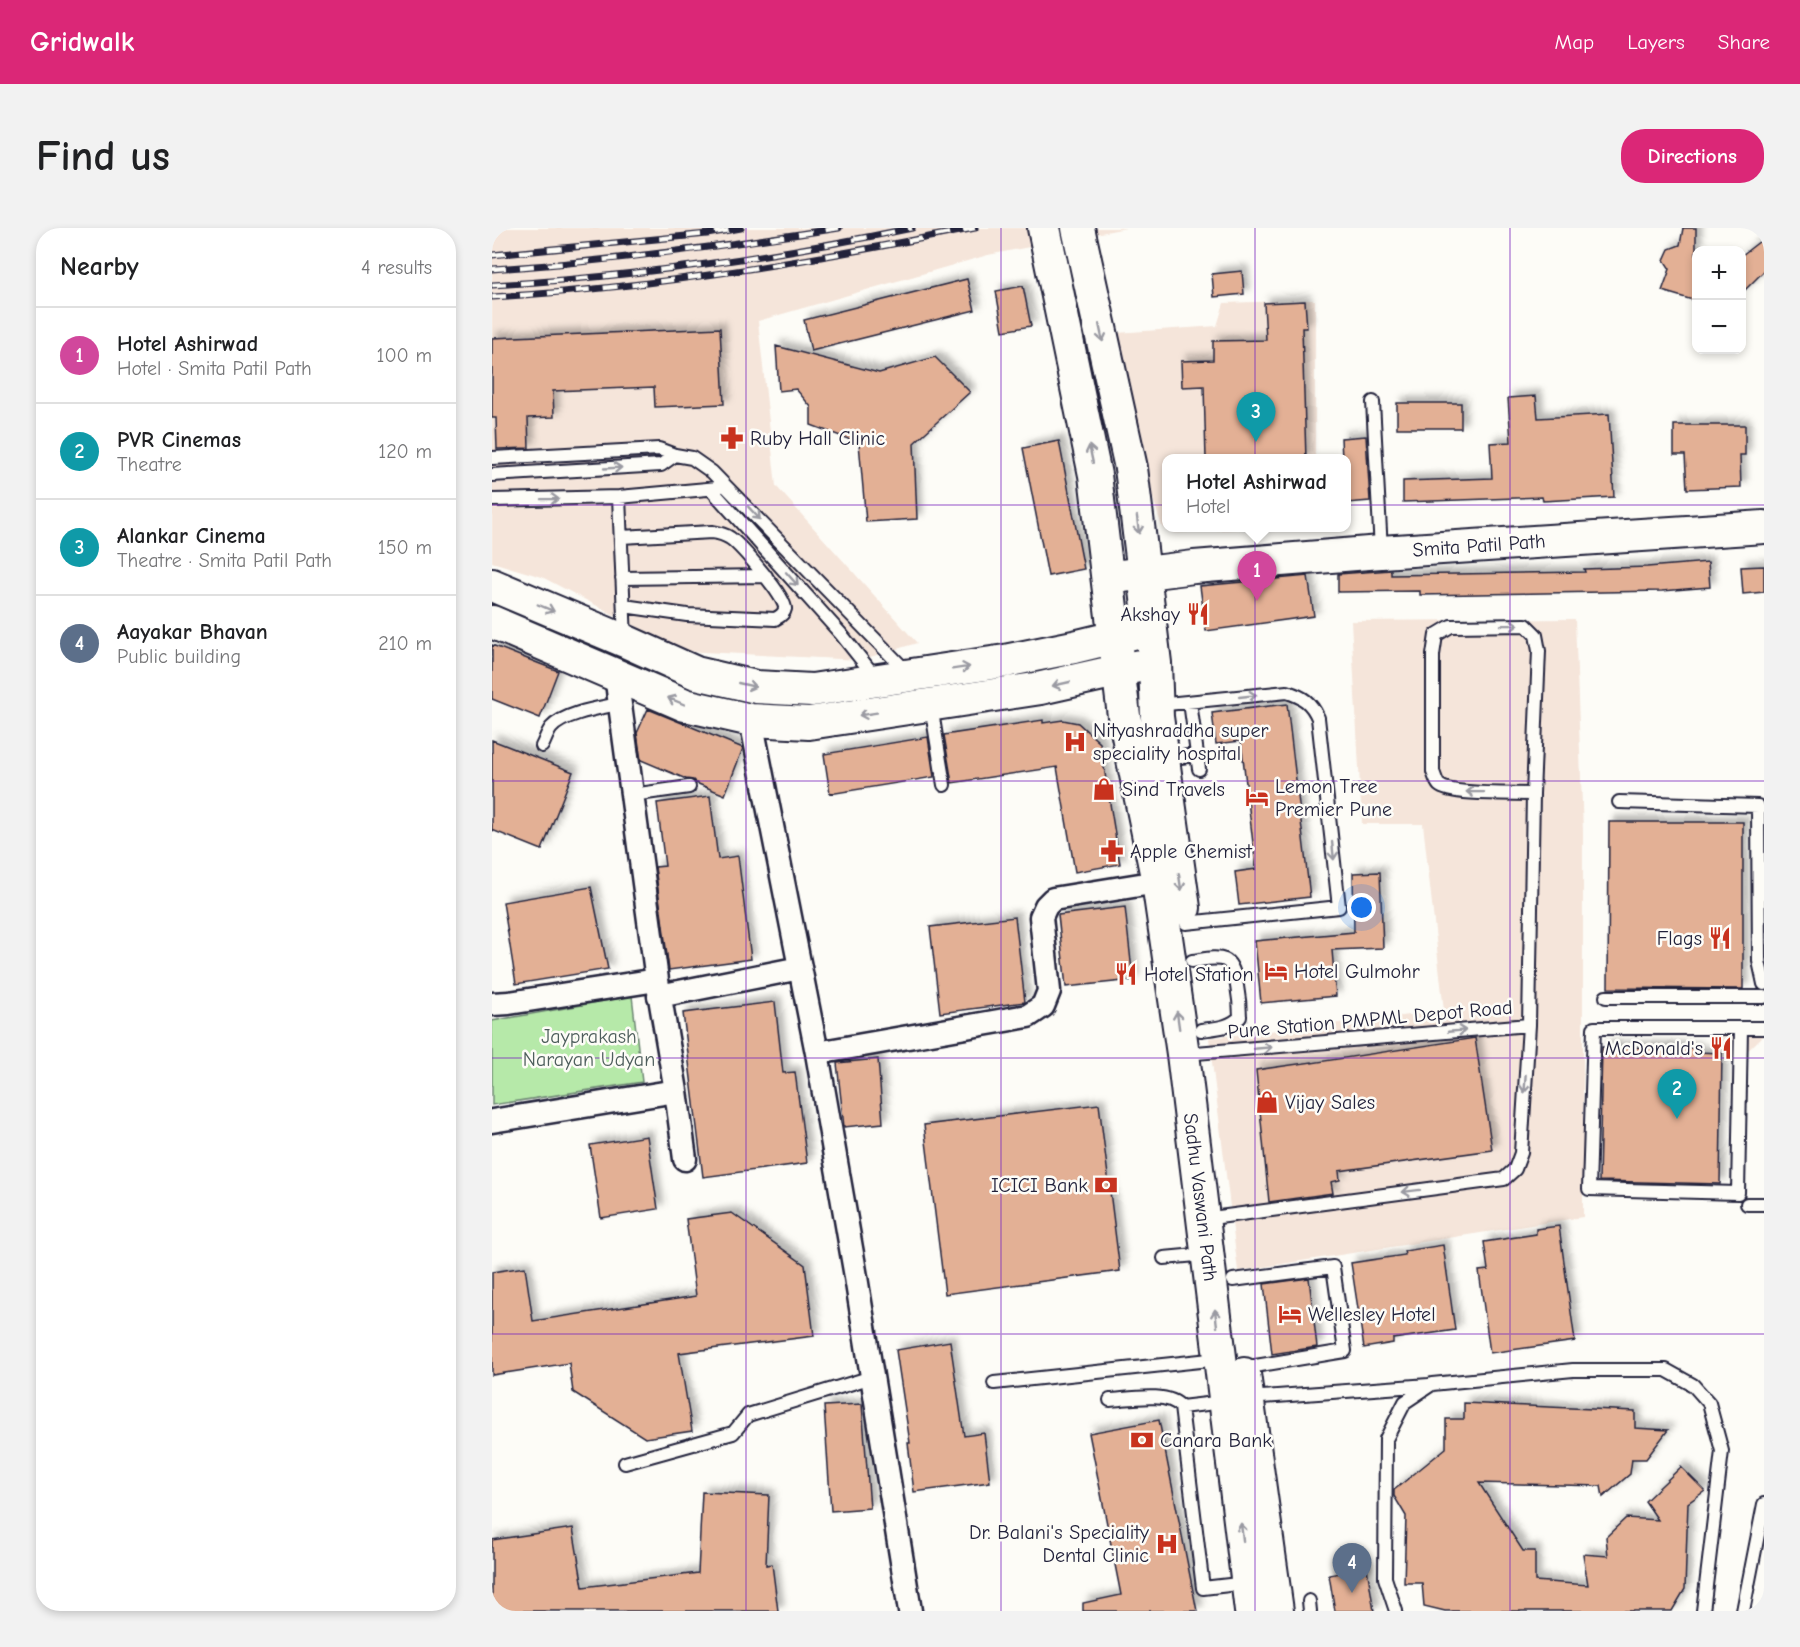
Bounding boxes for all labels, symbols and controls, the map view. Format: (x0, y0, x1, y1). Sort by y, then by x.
text: Gridwalk (30, 26, 134, 58)
text: Map (1555, 30, 1594, 54)
text: Layers (1627, 30, 1685, 54)
text: Share (1718, 30, 1770, 54)
button: Directions (1621, 129, 1764, 183)
text: Find us (36, 132, 170, 181)
map controls (1692, 246, 1746, 354)
button: + (1692, 246, 1746, 300)
text: Nearby (60, 252, 139, 282)
text: 4 results (361, 256, 432, 279)
button: − (1692, 300, 1746, 354)
one-way arrow (1096, 323, 1108, 342)
text: Hotel Ashirwad (117, 331, 258, 357)
text: 1 (76, 344, 83, 367)
text: 100 m (377, 344, 432, 367)
text: Hotel · Smita Patil Path (117, 357, 312, 380)
pin: 3 (1236, 392, 1275, 442)
pharmacy icon: Ruby Hall Clinic (719, 425, 745, 451)
text: PVR Cinemas (117, 427, 241, 453)
place label: Ruby Hall Clinic (750, 427, 885, 450)
text: 2 (75, 440, 84, 463)
text: 120 m (378, 440, 432, 463)
one-way arrow (1085, 445, 1096, 465)
text: Theatre (117, 453, 182, 476)
popup (1162, 454, 1351, 532)
one-way arrow (603, 462, 623, 473)
text: Hotel Ashirwad (1186, 469, 1327, 495)
one-way arrow (540, 493, 560, 505)
text: Hotel (1186, 495, 1230, 518)
one-way arrow (746, 506, 761, 521)
one-way arrow (1133, 514, 1144, 534)
text: Alankar Cinema (117, 523, 266, 549)
street label: Smita Patil Path (1412, 529, 1546, 562)
text: 3 (75, 536, 84, 559)
text: 150 m (378, 536, 432, 559)
text: Theatre · Smita Patil Path (117, 549, 332, 572)
pin: 1 (1238, 552, 1276, 601)
one-way arrow (785, 572, 799, 587)
restaurant icon: Akshay (1185, 601, 1211, 627)
one-way arrow (536, 603, 555, 614)
place label: Akshay (1120, 603, 1180, 626)
text: Aayakar Bhavan (117, 619, 268, 645)
one-way arrow (1499, 619, 1519, 631)
text: 4 (75, 632, 84, 655)
text: 210 m (378, 632, 432, 655)
text: Public building (117, 645, 241, 668)
one-way arrow (951, 662, 970, 673)
one-way arrow (1051, 678, 1070, 690)
one-way arrow (737, 679, 756, 691)
one-way arrow (1238, 690, 1258, 701)
one-way arrow (668, 695, 686, 706)
one-way arrow (859, 709, 879, 720)
place label: Nityashraddha super speciality hospital (1093, 719, 1268, 765)
hospital icon: Nityashraddha super speciality hospital (1062, 729, 1088, 755)
place label: Lemon Tree Premier Pune (1275, 775, 1392, 821)
shop icon: Sind Travels (1091, 776, 1117, 802)
place label: Sind Travels (1122, 778, 1225, 801)
hotel icon: Lemon Tree Premier Pune (1244, 784, 1270, 810)
one-way arrow (1465, 787, 1485, 798)
pharmacy icon: Apple Chemist (1099, 838, 1125, 864)
place label: Apple Chemist (1130, 840, 1253, 863)
one-way arrow (1328, 841, 1339, 861)
one-way arrow (1175, 871, 1186, 891)
your location (1347, 893, 1376, 922)
restaurant icon: Flags (1707, 925, 1733, 951)
place label: Flags (1657, 927, 1702, 950)
hotel icon: Hotel Gulmohr (1263, 958, 1289, 984)
place label: Hotel Gulmohr (1294, 960, 1420, 983)
restaurant icon: Hotel Station (1113, 961, 1139, 987)
place label: Hotel Station (1144, 963, 1253, 986)
street label: Pune Station PMPML Depot Road (1227, 996, 1513, 1043)
one-way arrow (1173, 1011, 1184, 1030)
park label: Jayprakash Narayan Udyan (523, 1025, 655, 1071)
one-way arrow (1447, 1025, 1467, 1036)
restaurant icon: McDonald's (1708, 1035, 1734, 1061)
place label: McDonald's (1605, 1037, 1703, 1060)
one-way arrow (1253, 1042, 1272, 1053)
pin: 2 (1658, 1070, 1696, 1119)
one-way arrow (1520, 1073, 1531, 1093)
shop icon: Vijay Sales (1254, 1089, 1280, 1115)
place label: Vijay Sales (1285, 1091, 1375, 1114)
street label: Sadhu Vaswani Path (1179, 1112, 1222, 1282)
bank icon: ICICI Bank (1093, 1172, 1119, 1198)
place label: ICICI Bank (991, 1174, 1088, 1197)
one-way arrow (1402, 1186, 1422, 1197)
hotel icon: Wellesley Hotel (1277, 1301, 1303, 1327)
place label: Wellesley Hotel (1308, 1303, 1436, 1326)
one-way arrow (1210, 1308, 1221, 1328)
bank icon: Canara Bank (1129, 1427, 1155, 1453)
place label: Canara Bank (1160, 1429, 1272, 1452)
place label: Dr. Balani's Speciality Dental Clinic (969, 1521, 1149, 1567)
one-way arrow (1236, 1523, 1247, 1543)
hospital icon: Dr. Balani's Speciality Dental Clinic (1154, 1531, 1180, 1557)
pin: 4 (1332, 1544, 1372, 1593)

